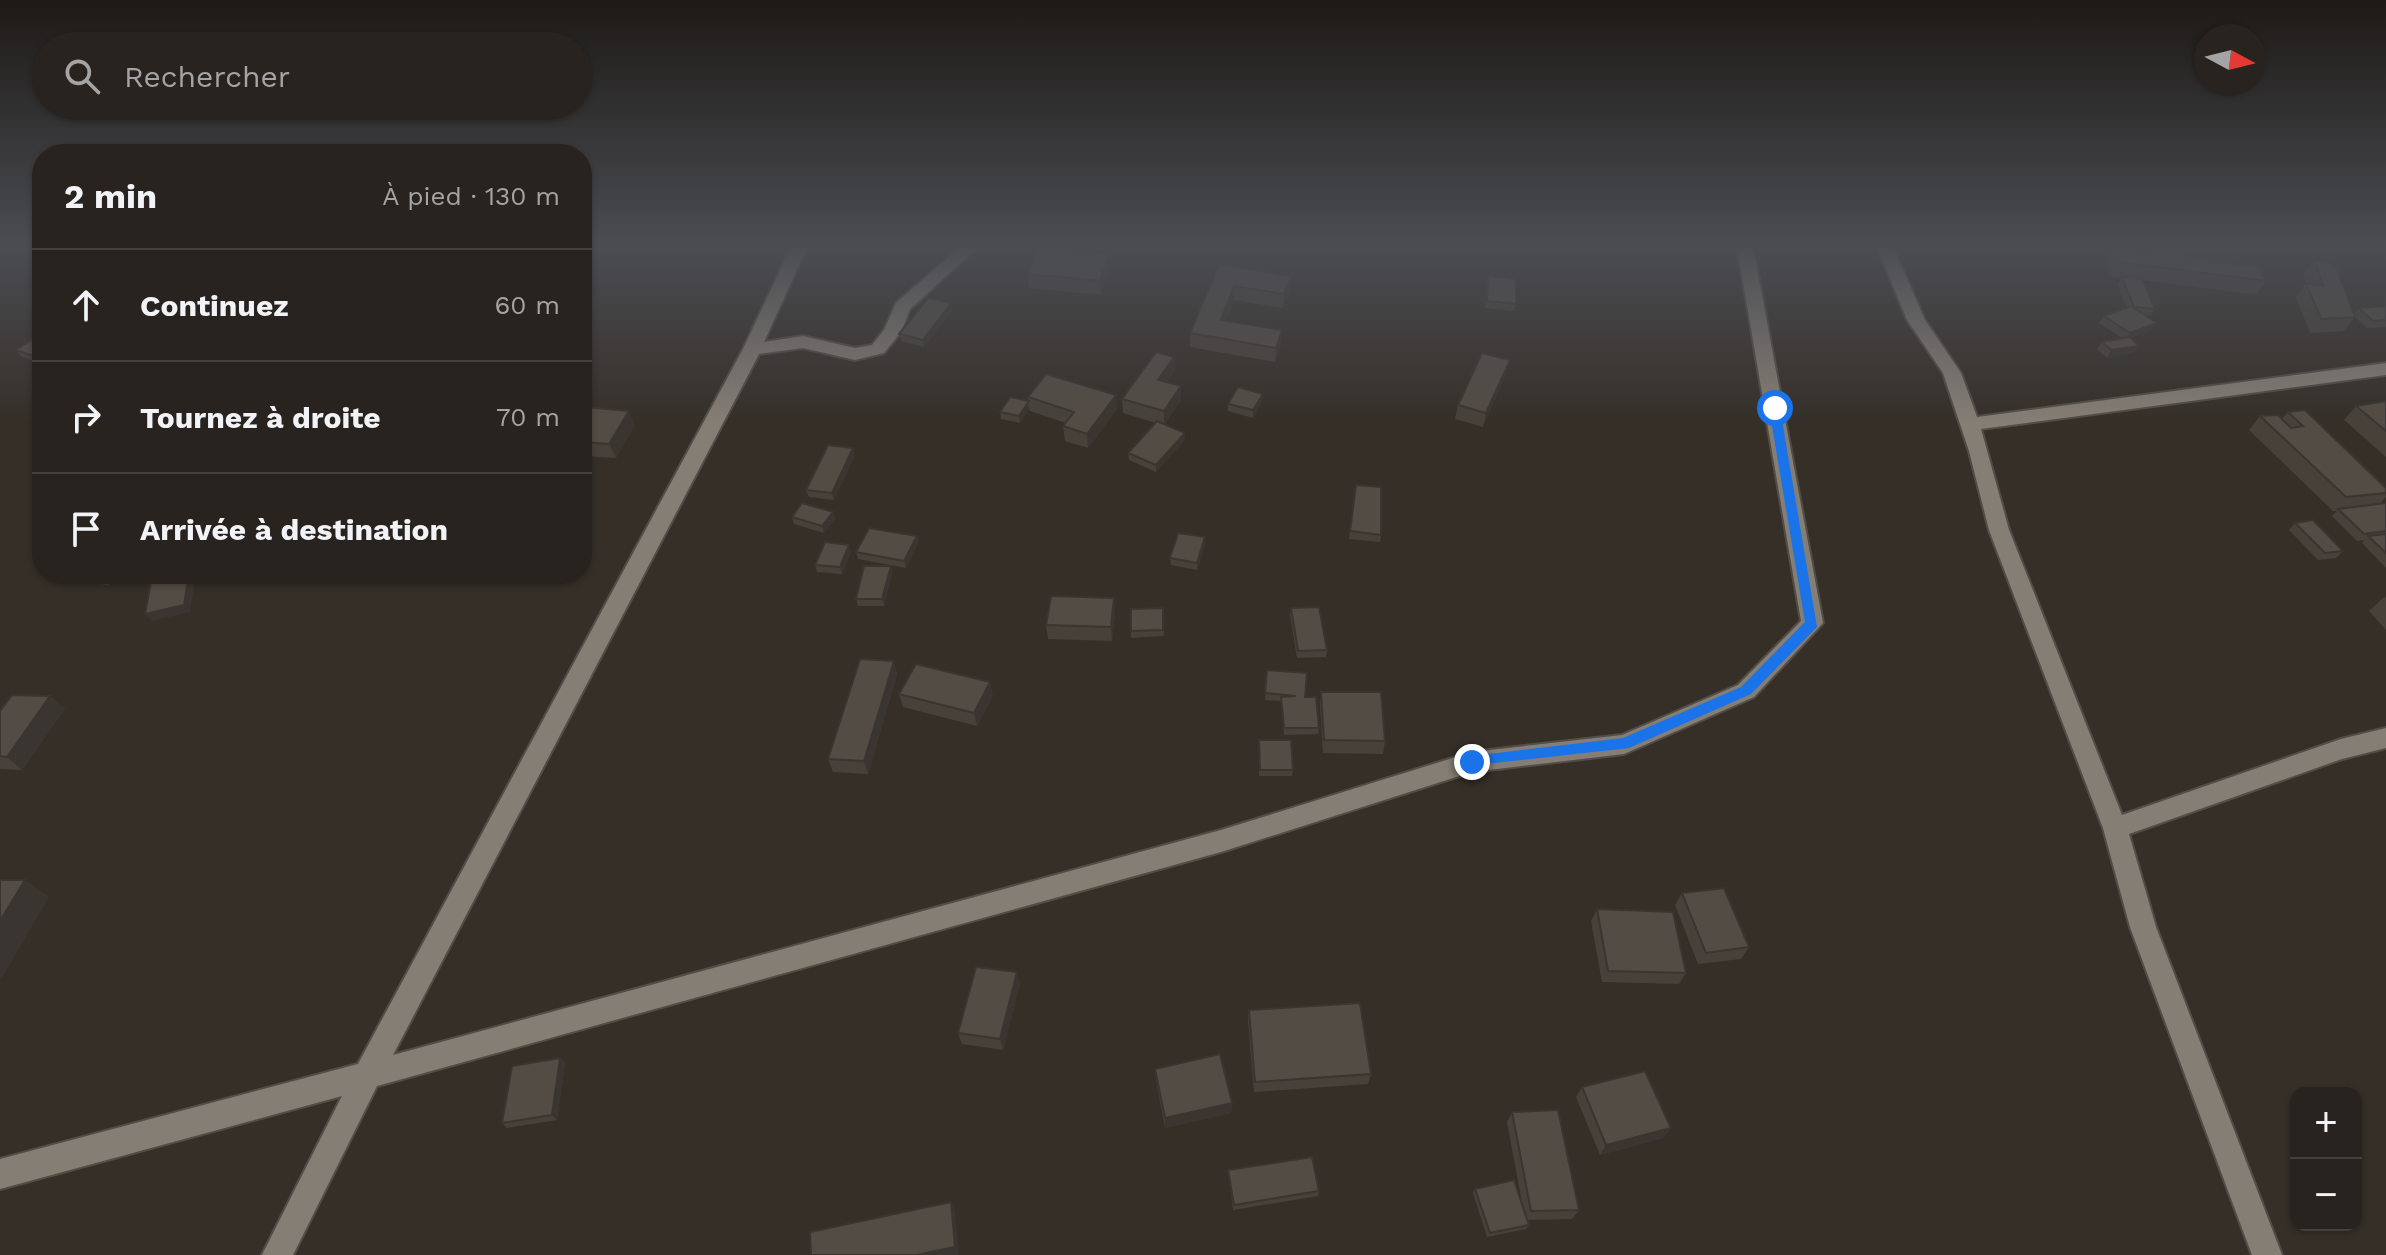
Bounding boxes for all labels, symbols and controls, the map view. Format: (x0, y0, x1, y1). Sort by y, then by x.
north arrow (2194, 24, 2266, 96)
search box (32, 32, 592, 120)
icon: search (60, 54, 104, 98)
text: Rechercher (124, 59, 290, 94)
text: 2 min (64, 176, 157, 216)
text: À pied · 130 m (382, 181, 560, 211)
icon: ahead (64, 283, 108, 327)
text: Continuez (140, 288, 289, 323)
text: 60 m (494, 290, 560, 320)
route start (1757, 390, 1793, 426)
icon: right (64, 395, 108, 439)
text: Tournez à droite (140, 400, 381, 435)
text: 70 m (496, 402, 560, 432)
icon: arrive (64, 507, 108, 551)
text: Arrivée à destination (140, 512, 448, 547)
route end (1454, 744, 1490, 780)
map controls (2290, 1087, 2362, 1231)
button: + (2290, 1087, 2362, 1159)
button: − (2290, 1159, 2362, 1231)

